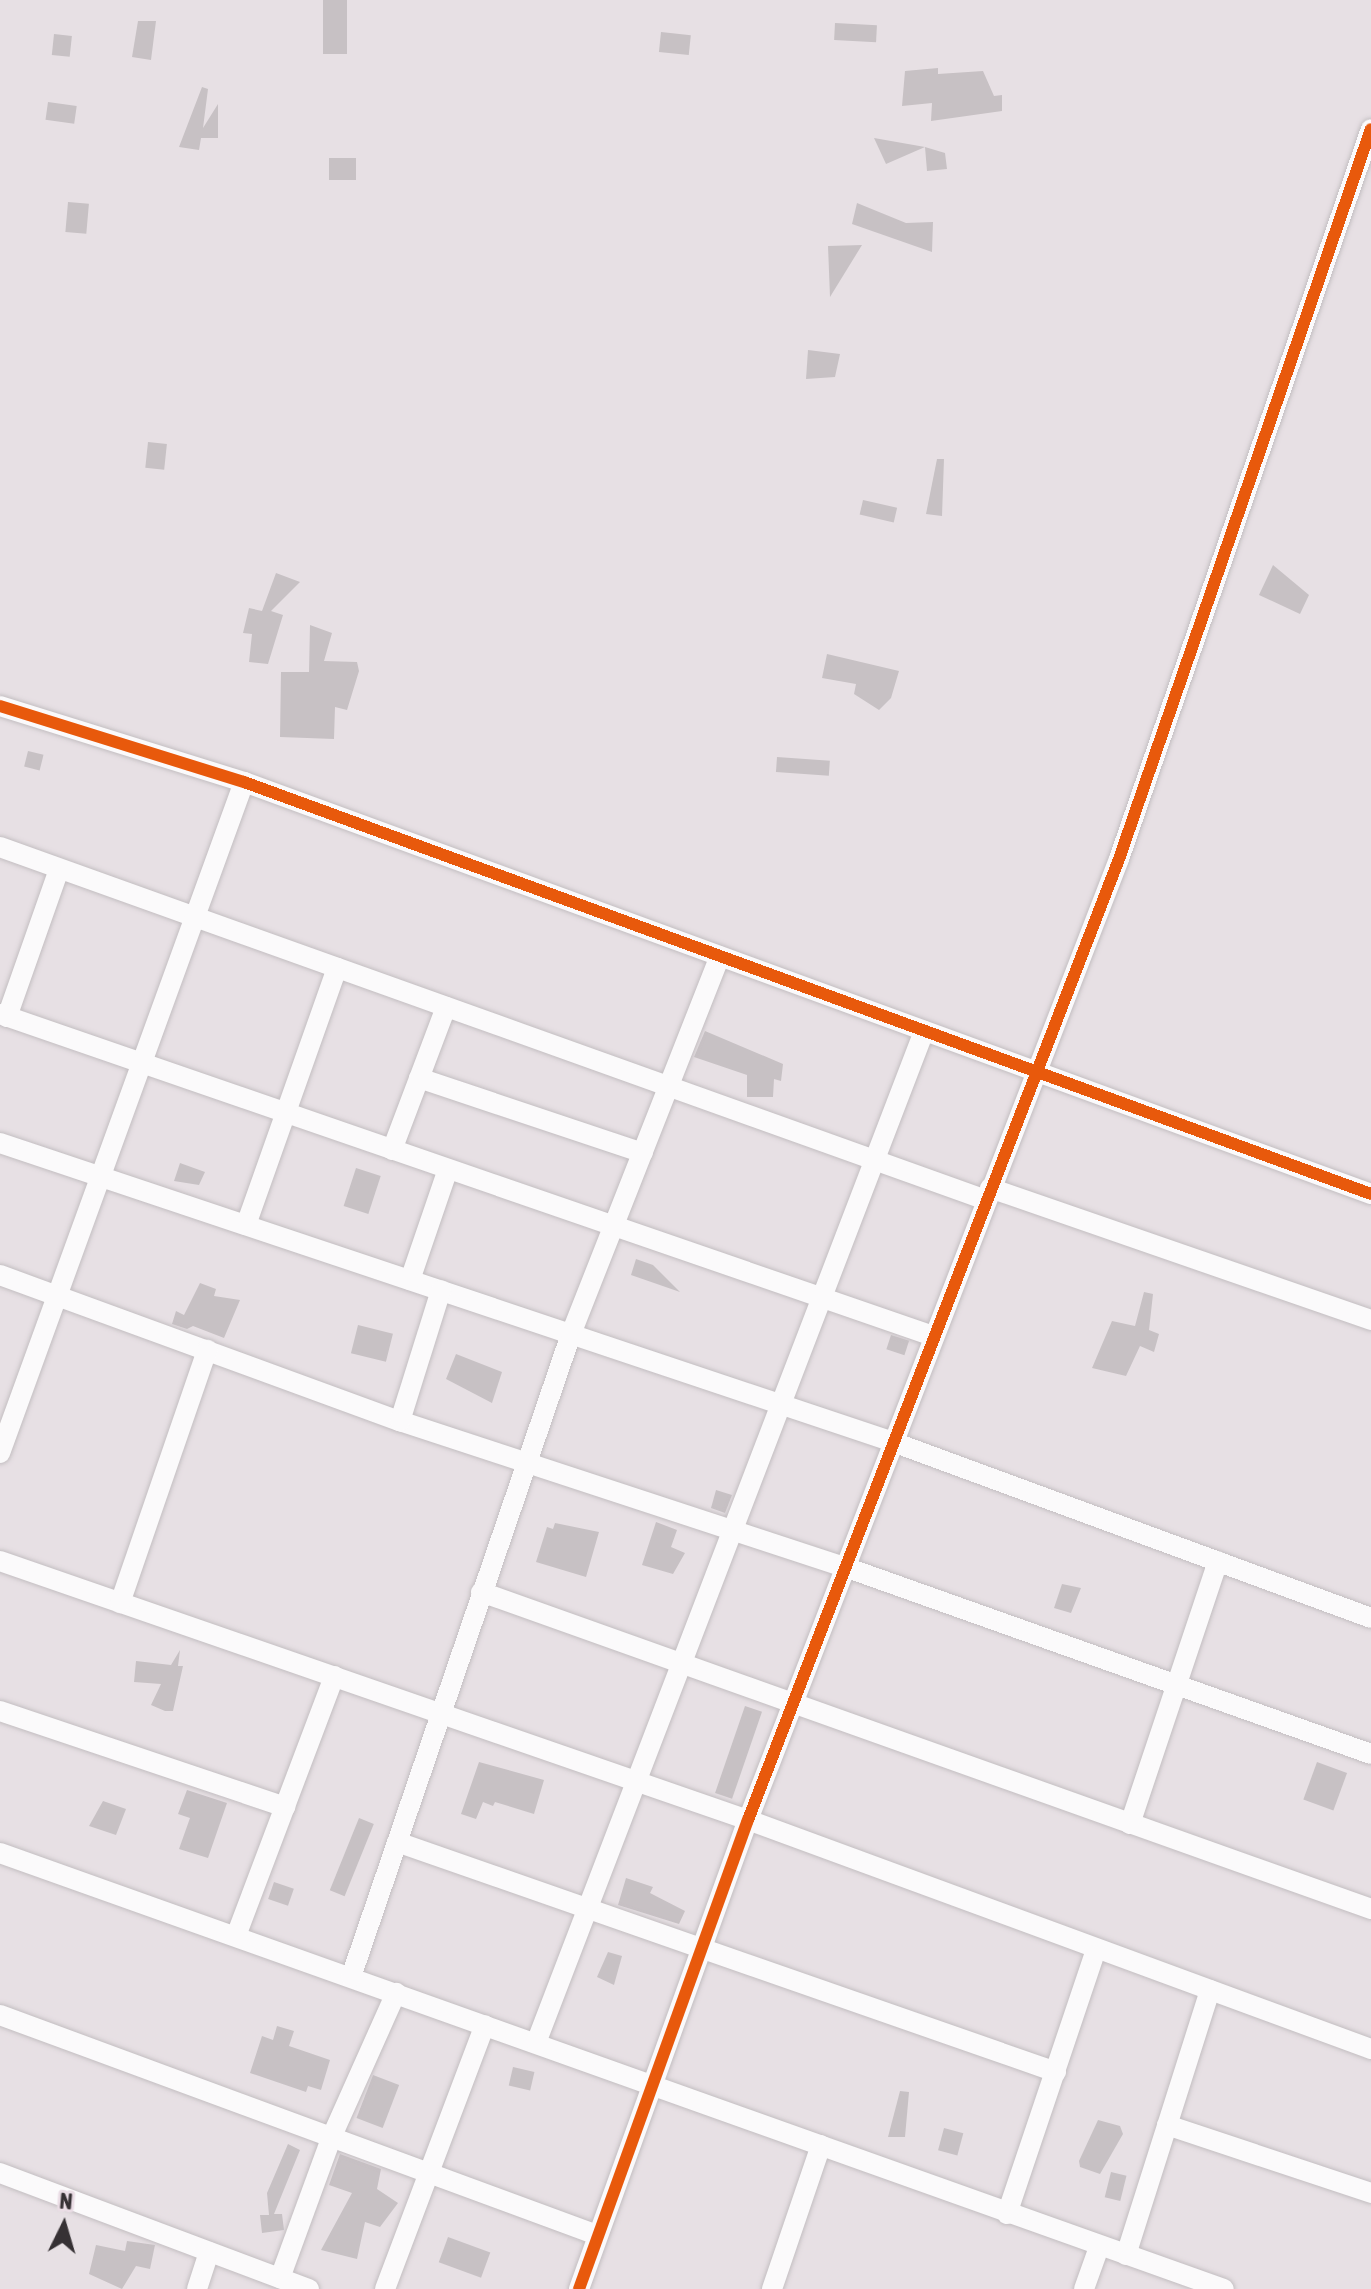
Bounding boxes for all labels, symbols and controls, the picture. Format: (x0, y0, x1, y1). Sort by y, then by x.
north arrow (24, 2185, 104, 2265)
text: N (58, 2188, 74, 2215)

